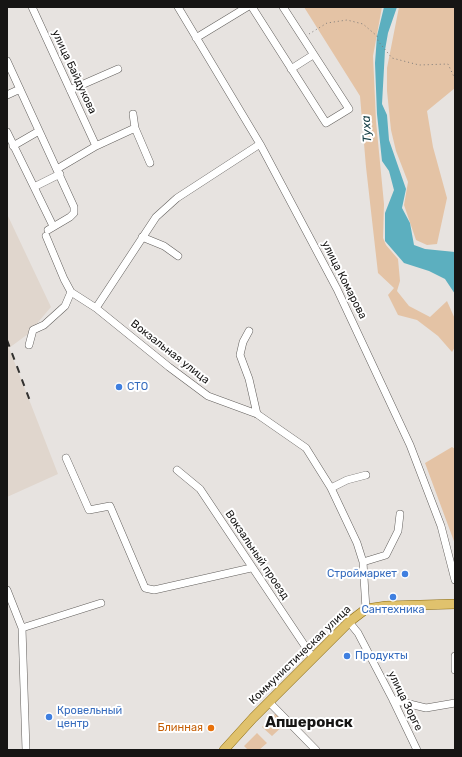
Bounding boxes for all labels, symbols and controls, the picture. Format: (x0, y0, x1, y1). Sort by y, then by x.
street label: улица Байдукова (49, 28, 99, 116)
water label: Туха (359, 115, 375, 143)
street label: улица Комарова (319, 239, 369, 321)
street label: Вокзальная улица (128, 317, 212, 387)
place label: СТО (127, 380, 148, 394)
marker: СТО (114, 382, 124, 392)
street label: Вокзальный проезд (222, 508, 292, 602)
place label: Строймаркет (327, 567, 397, 581)
marker: Строймаркет (400, 569, 410, 579)
marker: Сантехника (388, 592, 398, 602)
street label: Коммунистическая улица (246, 603, 354, 707)
place label: Сантехника (361, 603, 425, 617)
place label: Продукты (355, 649, 408, 663)
marker: Продукты (342, 651, 352, 661)
street label: улица Зорге (385, 669, 425, 733)
place label: Кровельный центр (57, 704, 122, 730)
marker: Кровельный центр (44, 712, 54, 722)
district label: Апшеронск (265, 714, 353, 732)
place label: Блинная (157, 721, 203, 735)
marker: Блинная (206, 723, 216, 733)

